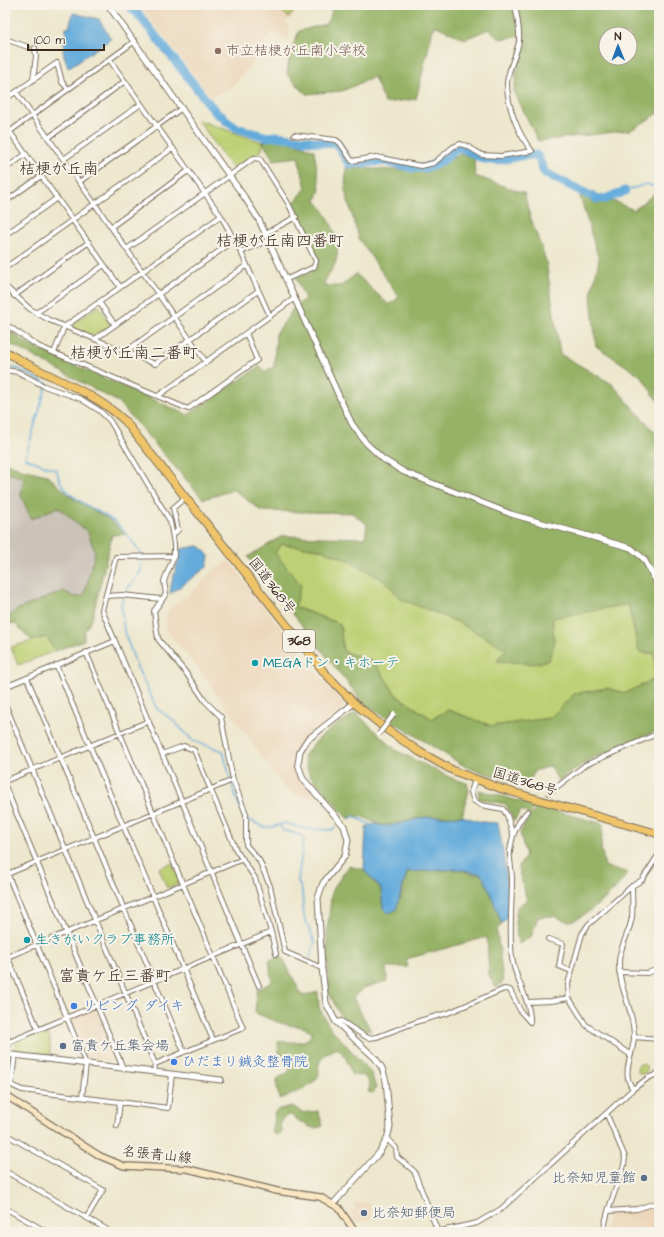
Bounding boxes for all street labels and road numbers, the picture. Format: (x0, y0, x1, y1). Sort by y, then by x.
street label: 国道368号 (244, 553, 300, 619)
road number: 368 (283, 630, 315, 652)
street label: 国道368号 (490, 763, 560, 801)
street label: 名張青山線 (121, 1141, 193, 1169)

